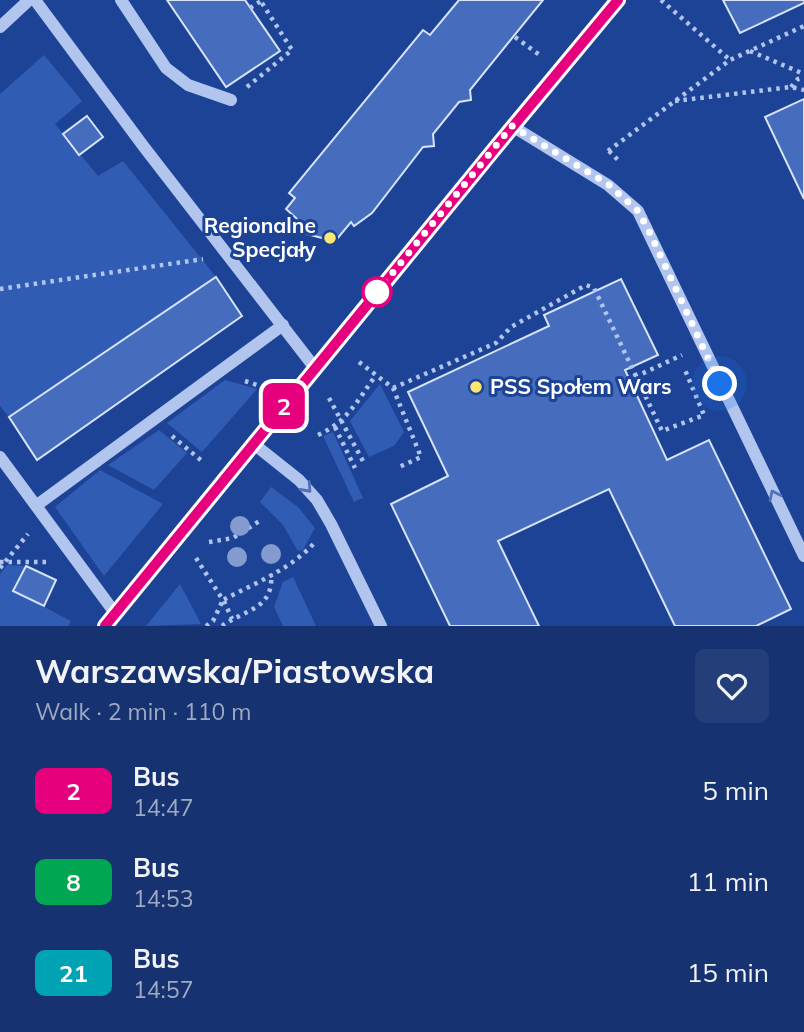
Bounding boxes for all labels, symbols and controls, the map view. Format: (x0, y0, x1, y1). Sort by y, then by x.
place label: Regionalne Specjały (204, 212, 317, 262)
marker: Regionalne Specjały (322, 230, 338, 246)
unlabelled marker (362, 277, 392, 307)
your location (702, 366, 737, 401)
place label: PSS Społem Wars (490, 373, 671, 399)
marker: PSS Społem Wars (468, 379, 484, 395)
line badge: 2 (261, 383, 307, 429)
text: 2 (277, 391, 291, 421)
one-way arrow (299, 480, 311, 493)
one-way arrow (768, 490, 782, 502)
button: heart (695, 649, 769, 723)
text: Warszawska/Piastowska (35, 650, 434, 691)
text: Walk · 2 min · 110 m (35, 697, 252, 726)
text: Bus (133, 760, 179, 793)
text: 5 min (702, 774, 769, 807)
text: 2 (66, 776, 81, 806)
text: 14:47 (133, 793, 193, 822)
text: Bus (133, 851, 179, 884)
text: 11 min (687, 865, 769, 898)
text: 8 (66, 867, 81, 897)
text: 14:53 (133, 884, 193, 913)
text: Bus (133, 942, 179, 975)
text: 15 min (687, 956, 769, 989)
text: 21 (59, 958, 88, 988)
text: 14:57 (133, 975, 193, 1004)

